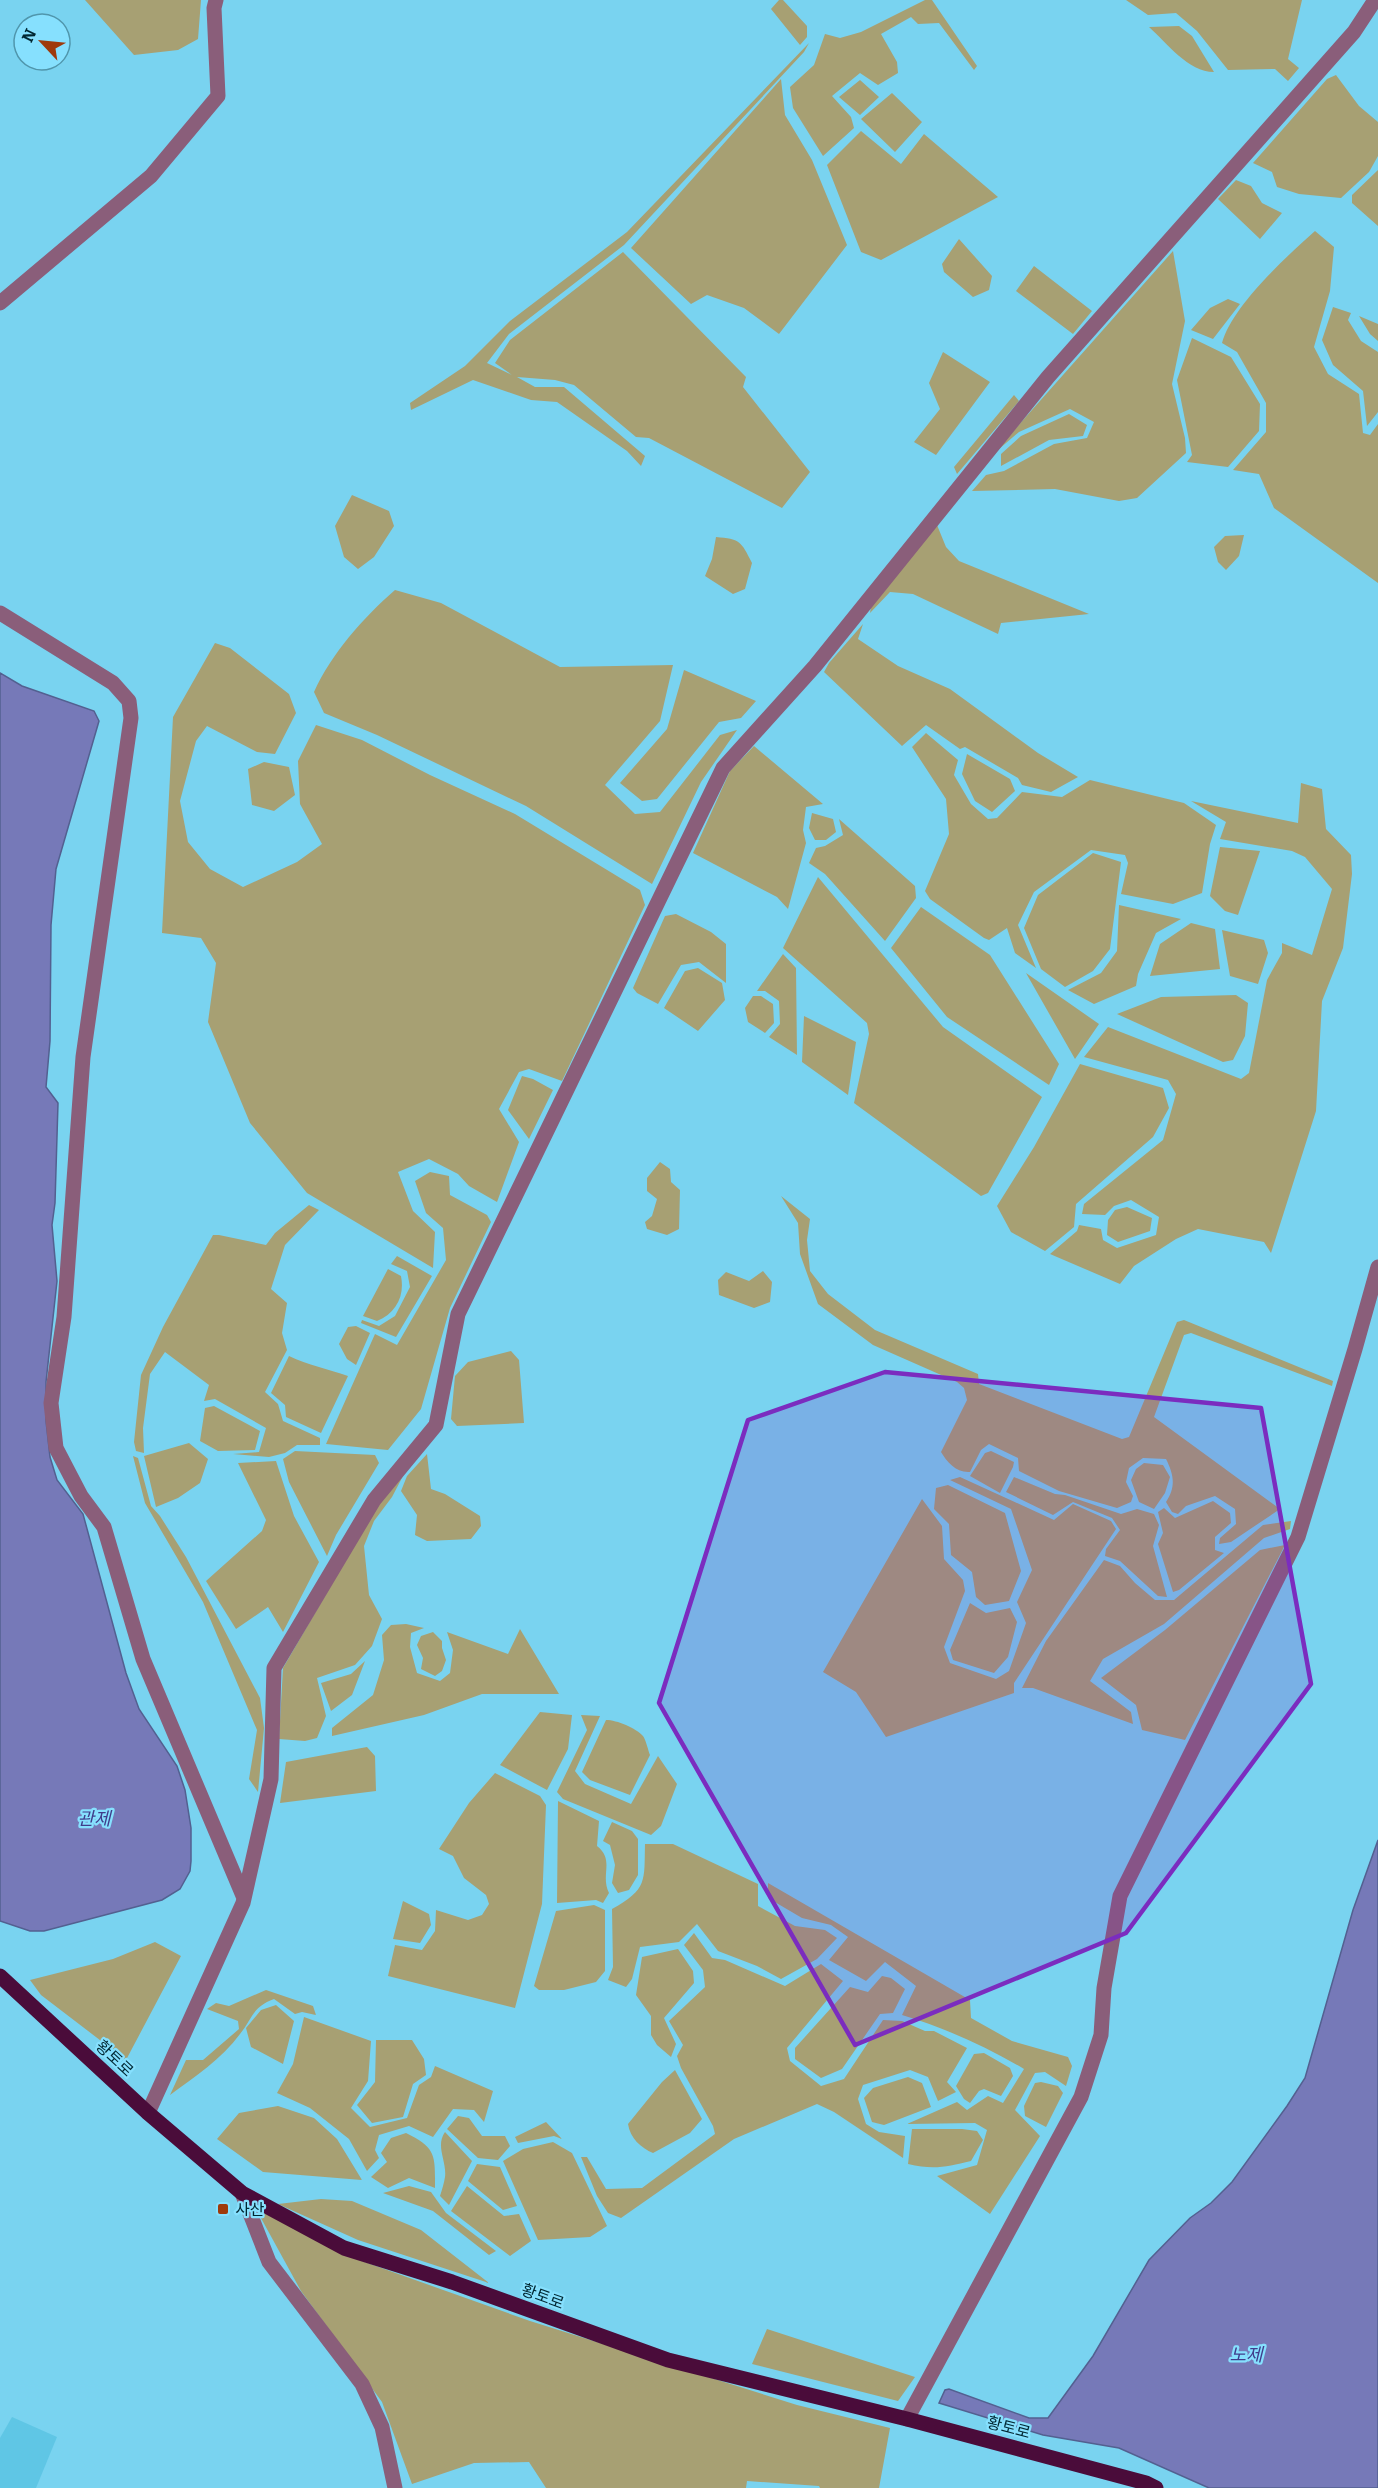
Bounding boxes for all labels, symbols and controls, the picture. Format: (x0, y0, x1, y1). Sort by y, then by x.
north arrow (12, 12, 72, 72)
text: N (18, 26, 40, 45)
water label: 관제 (77, 1808, 113, 1830)
street label: 황토로 (92, 2036, 137, 2081)
place label: 사산 (235, 2200, 265, 2219)
marker: 사산 (216, 2202, 230, 2216)
street label: 황토로 (519, 2280, 567, 2313)
water label: 노제 (1229, 2344, 1265, 2366)
street label: 황토로 (985, 2413, 1033, 2442)

